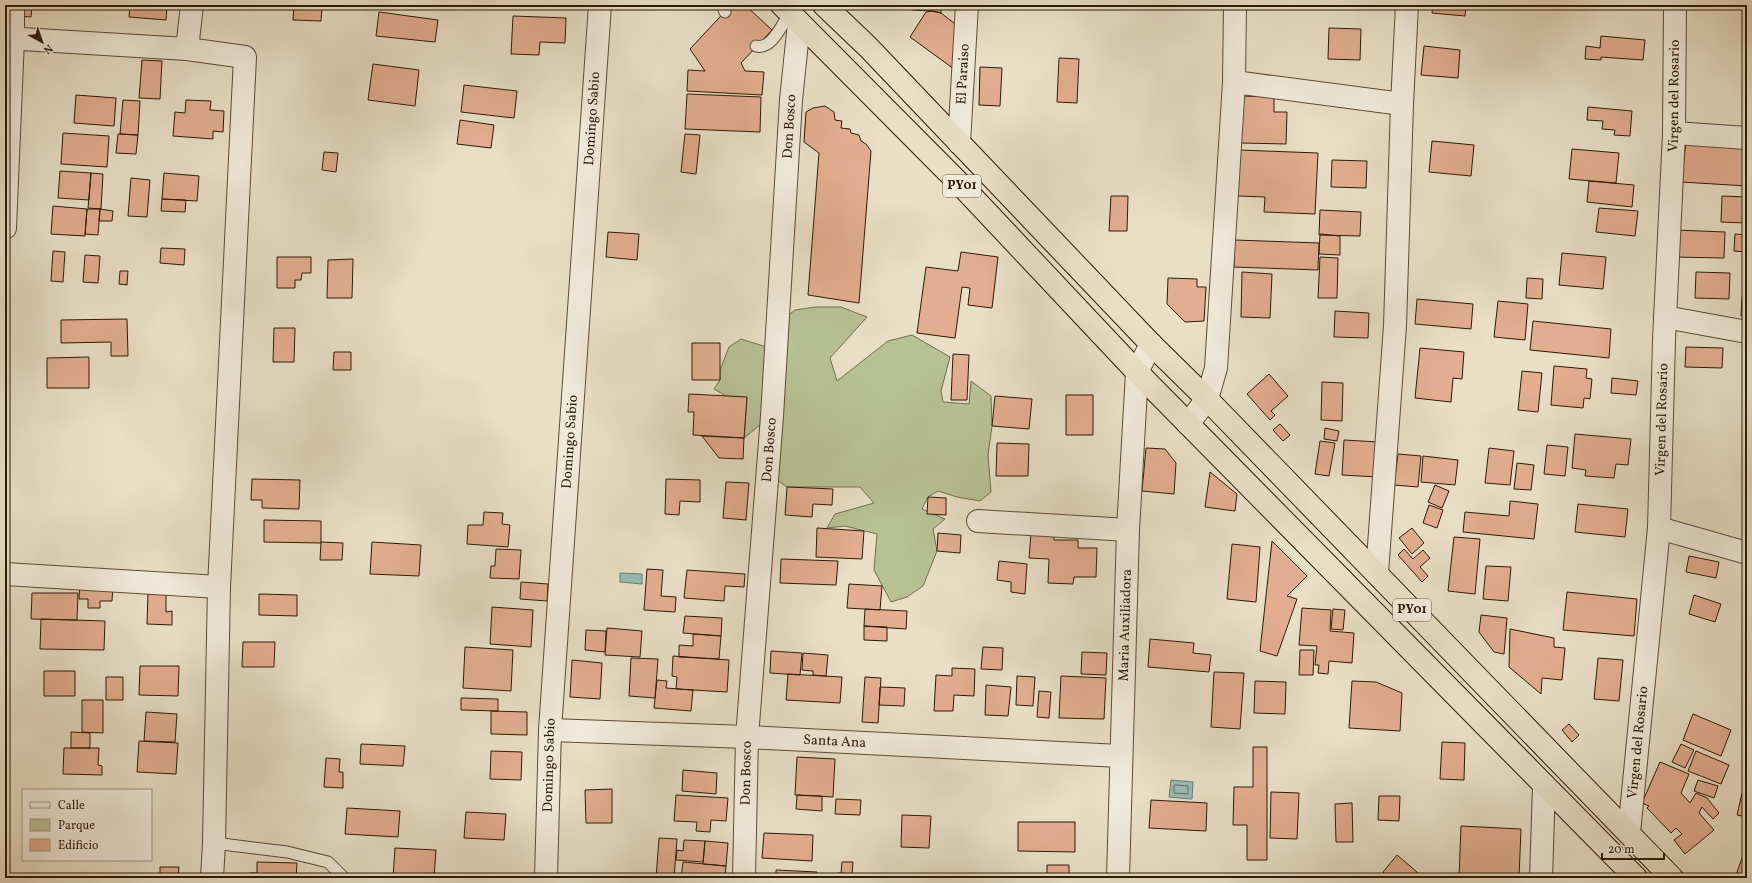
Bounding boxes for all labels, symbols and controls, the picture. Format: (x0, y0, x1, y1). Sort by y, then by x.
north arrow (22, 22, 62, 62)
street label: Virgen del Rosario (1664, 39, 1684, 153)
text: N (40, 40, 55, 57)
street label: El Paraiso (952, 43, 974, 105)
street label: Domingo Sabio (579, 71, 605, 166)
street label: Don Bosco (778, 93, 801, 159)
road number: PY01 (943, 175, 981, 197)
street label: Virgen del Rosario (1651, 363, 1673, 476)
street label: Domingo Sabio (557, 394, 583, 489)
street label: Don Bosco (757, 417, 781, 483)
street label: Maria Auxiliadora (1114, 569, 1136, 682)
road number: PY01 (1393, 599, 1431, 621)
street label: Virgen del Rosario (1623, 685, 1653, 799)
street label: Domingo Sabio (538, 717, 560, 812)
street label: Santa Ana (803, 730, 867, 753)
street label: Don Bosco (736, 740, 756, 806)
legend (22, 789, 152, 861)
text: Calle (58, 798, 85, 814)
text: Parque (58, 818, 95, 834)
scale bar (1602, 835, 1664, 861)
text: Edificio (58, 838, 98, 854)
text: 20 m (1608, 842, 1635, 858)

